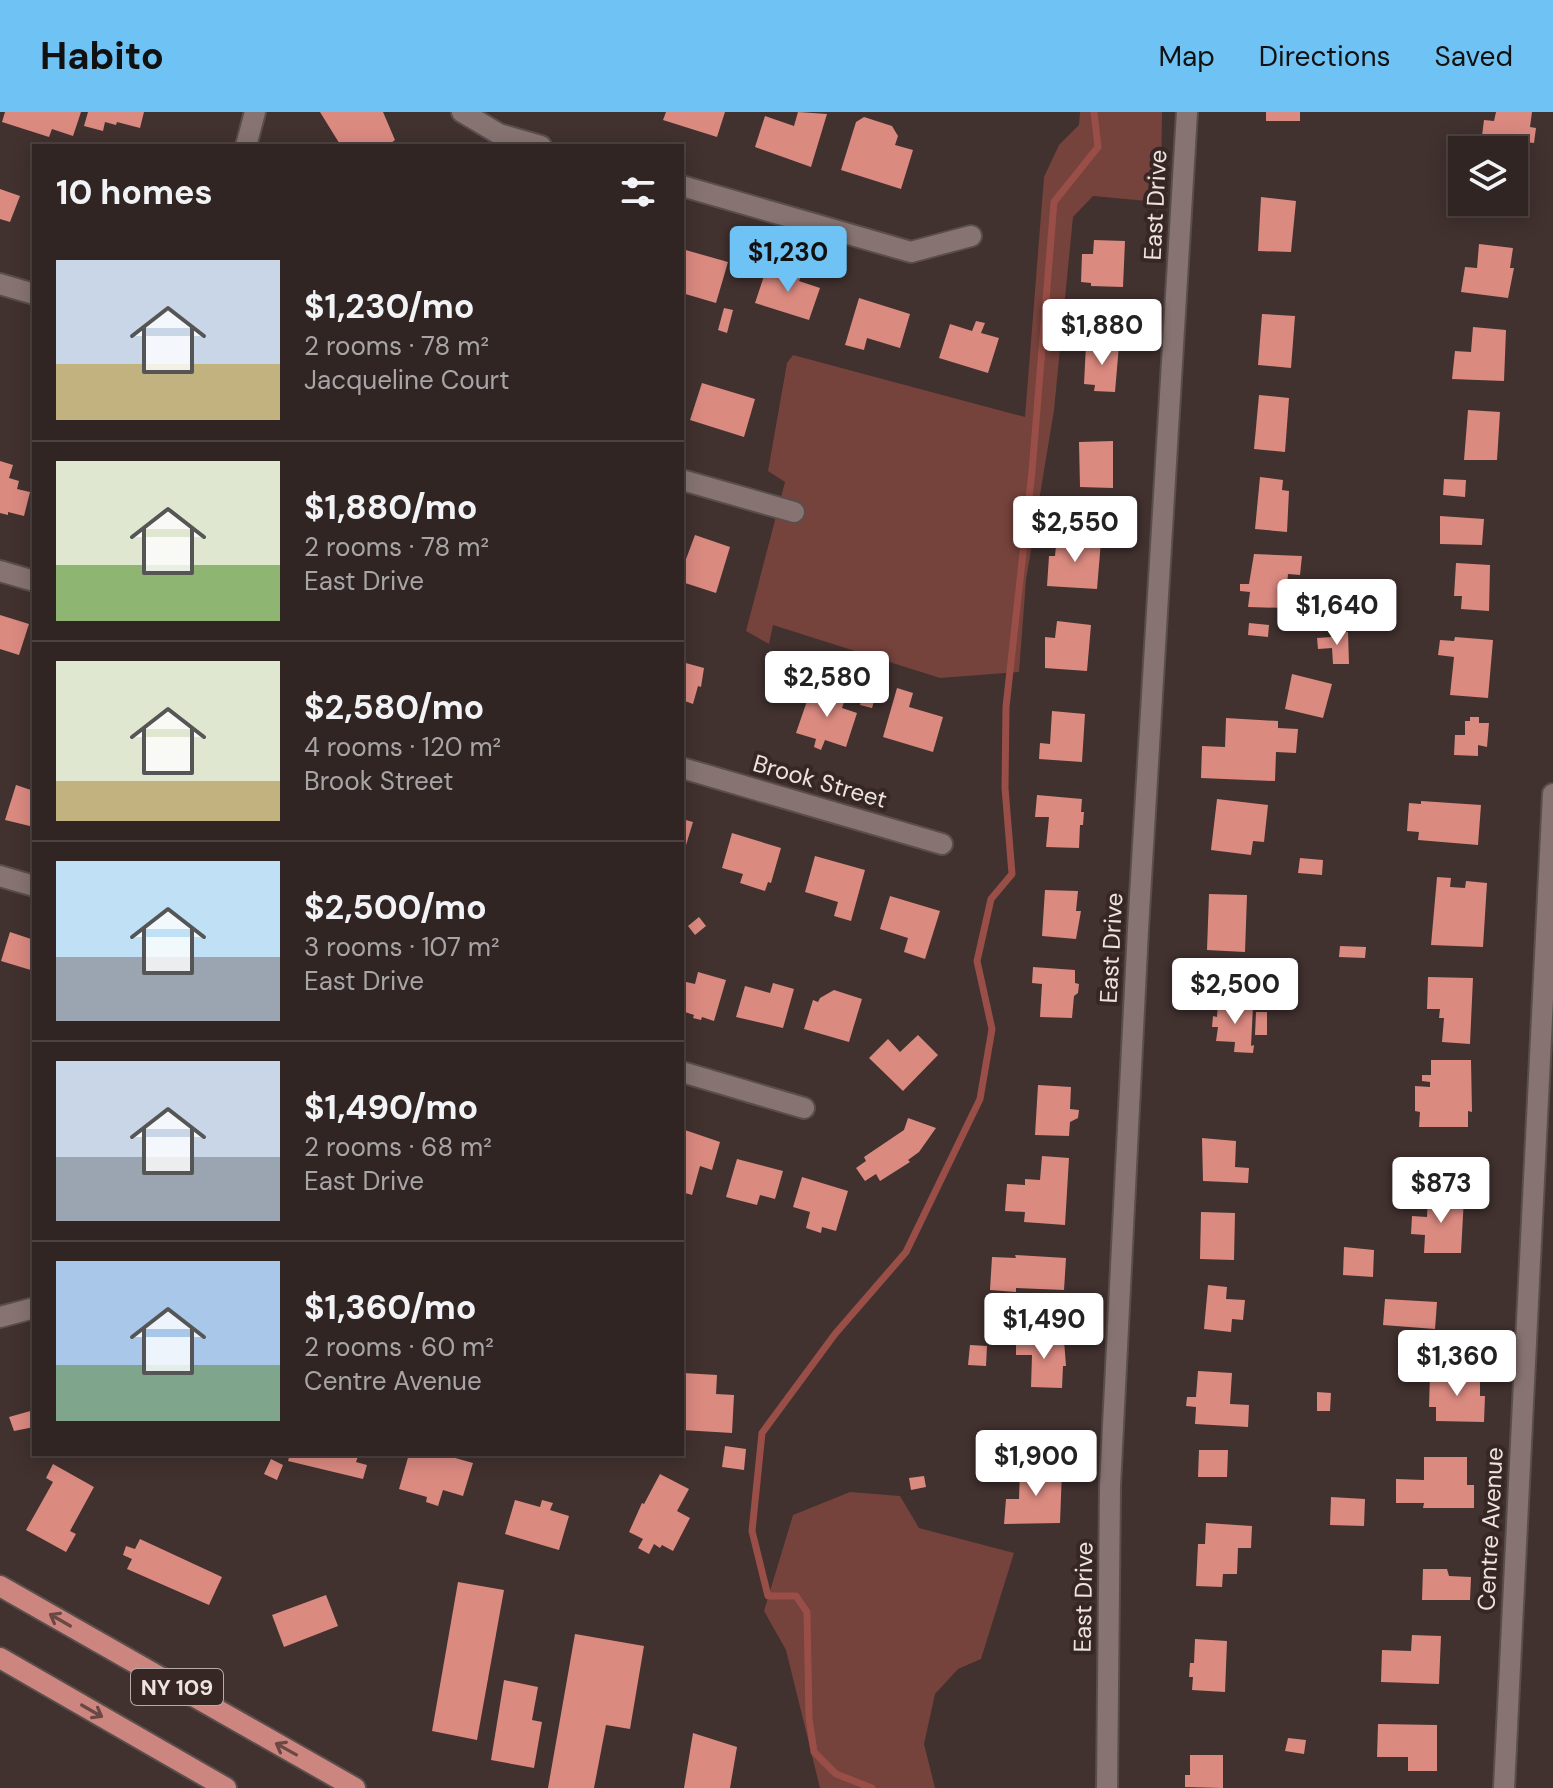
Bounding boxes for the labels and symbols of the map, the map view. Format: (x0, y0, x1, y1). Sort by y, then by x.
street label: East Drive (1137, 149, 1173, 261)
pin: $1,230 (723, 226, 853, 294)
pin: $1,880 (1037, 299, 1167, 367)
pin: $2,550 (1010, 496, 1140, 564)
pin: $1,640 (1272, 579, 1402, 647)
pin: $2,580 (762, 651, 892, 719)
street label: Brook Street (749, 747, 891, 815)
street label: East Drive (1093, 892, 1129, 1004)
pin: $2,500 (1170, 958, 1300, 1026)
pin: $873 (1394, 1157, 1488, 1225)
pin: $1,490 (979, 1293, 1109, 1361)
pin: $1,360 (1392, 1330, 1522, 1398)
pin: $1,900 (971, 1430, 1101, 1498)
street label: Centre Avenue (1470, 1446, 1510, 1612)
street label: East Drive (1067, 1541, 1099, 1653)
one-way arrow (49, 1612, 72, 1628)
road number: NY 109 (131, 1669, 223, 1705)
one-way arrow (80, 1703, 103, 1719)
one-way arrow (275, 1741, 298, 1757)

